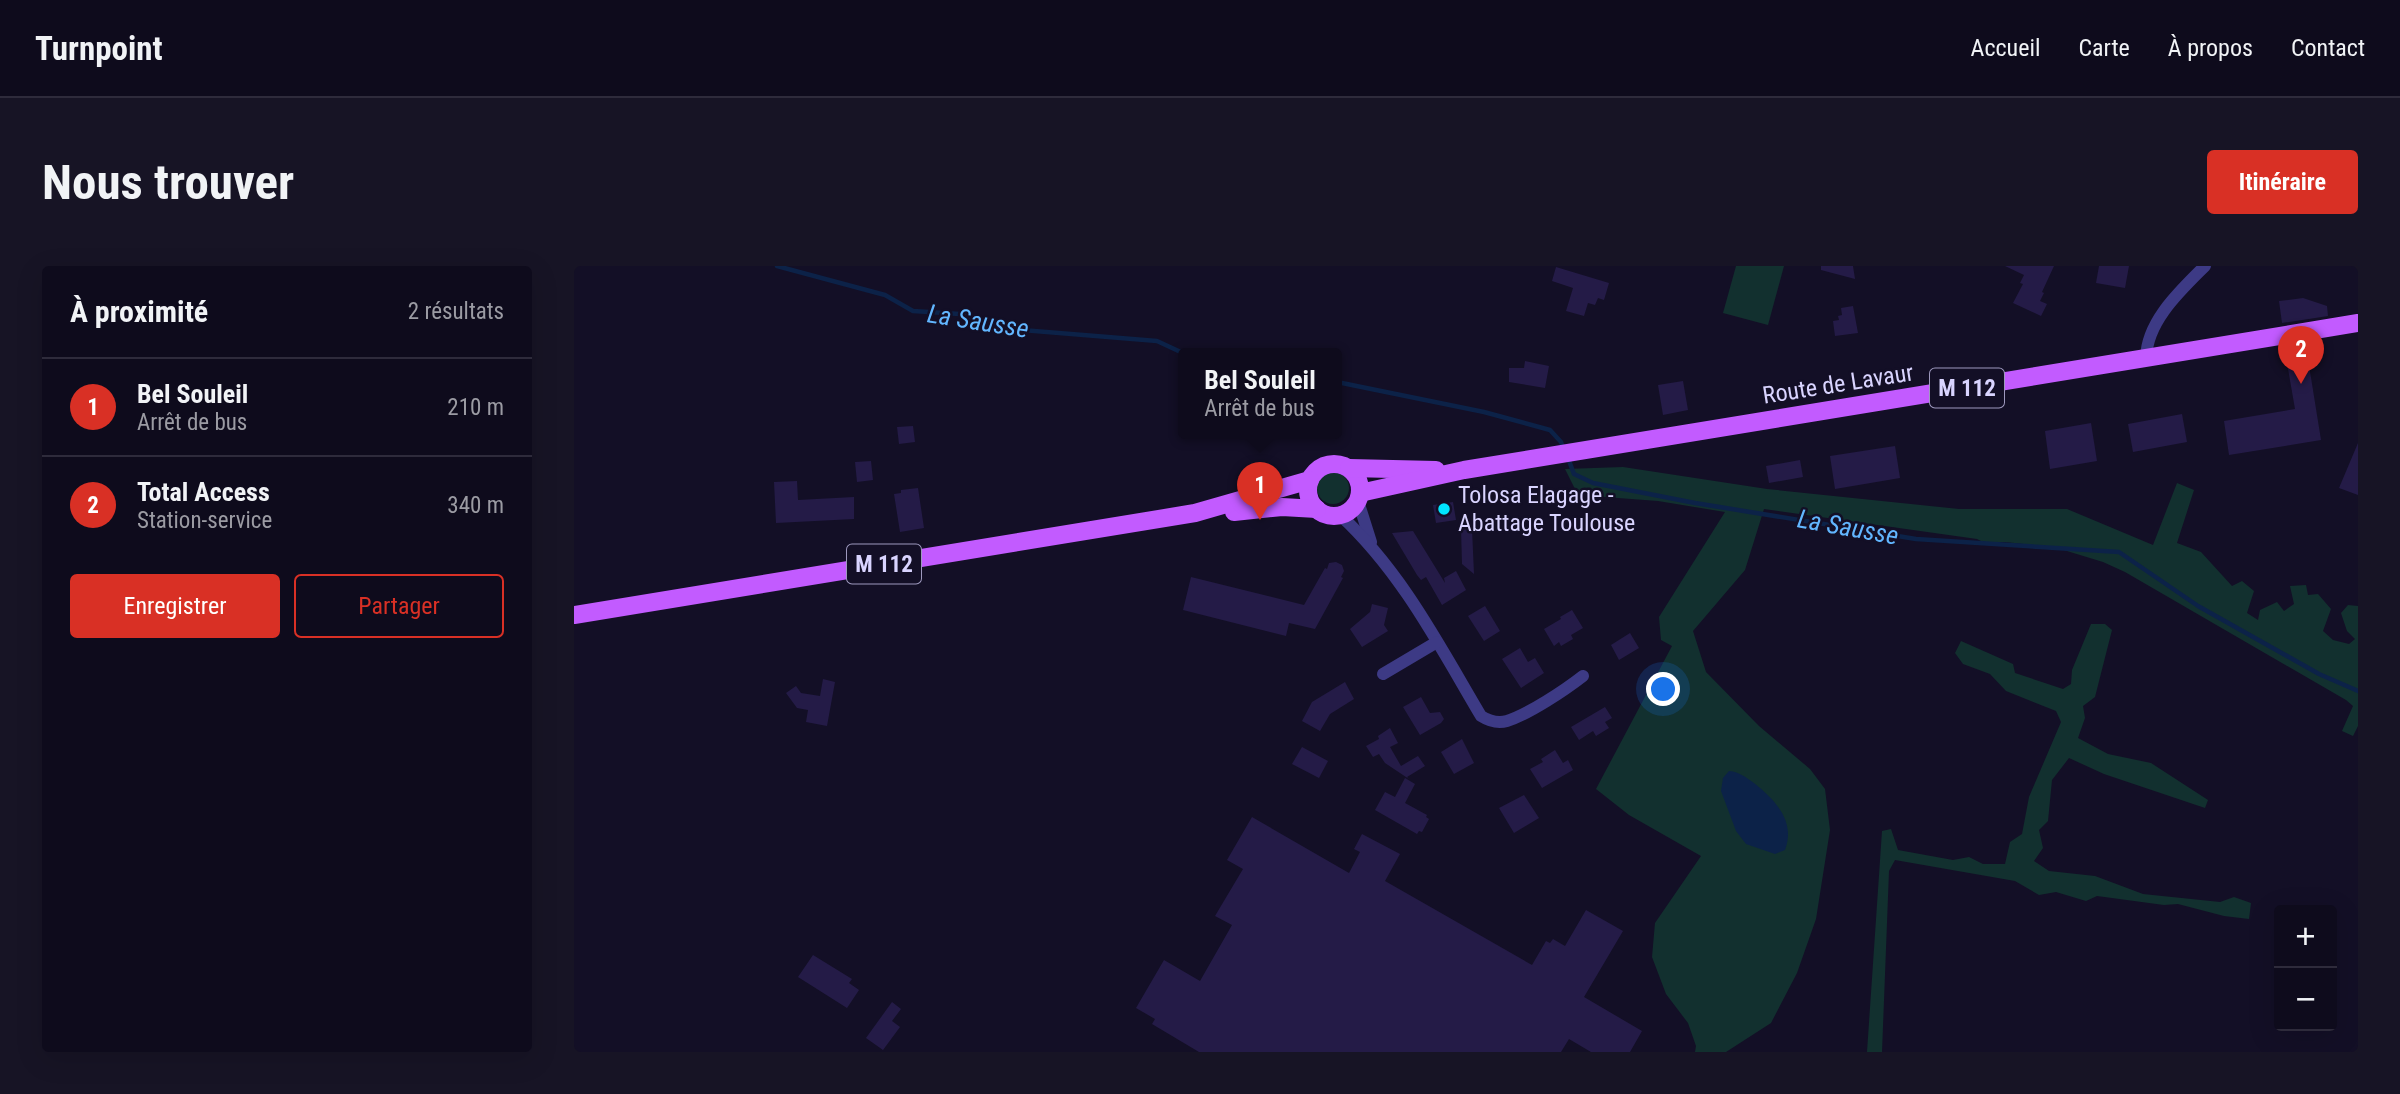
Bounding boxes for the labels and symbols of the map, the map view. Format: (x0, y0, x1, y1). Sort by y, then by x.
water label: La Sausse (925, 298, 1031, 344)
pin: 2 (2278, 326, 2324, 384)
street label: Route de Lavaur (1761, 358, 1915, 410)
road number: M 112 (1930, 368, 2004, 407)
pin: 1 (1237, 462, 1283, 520)
place label: Tolosa Elagage - Abattage Toulouse (1458, 481, 1635, 537)
marker: Tolosa Elagage - Abattage Toulouse (1436, 501, 1452, 517)
water label: La Sausse (1795, 503, 1901, 551)
road number: M 112 (847, 544, 921, 584)
your location (1646, 672, 1680, 706)

